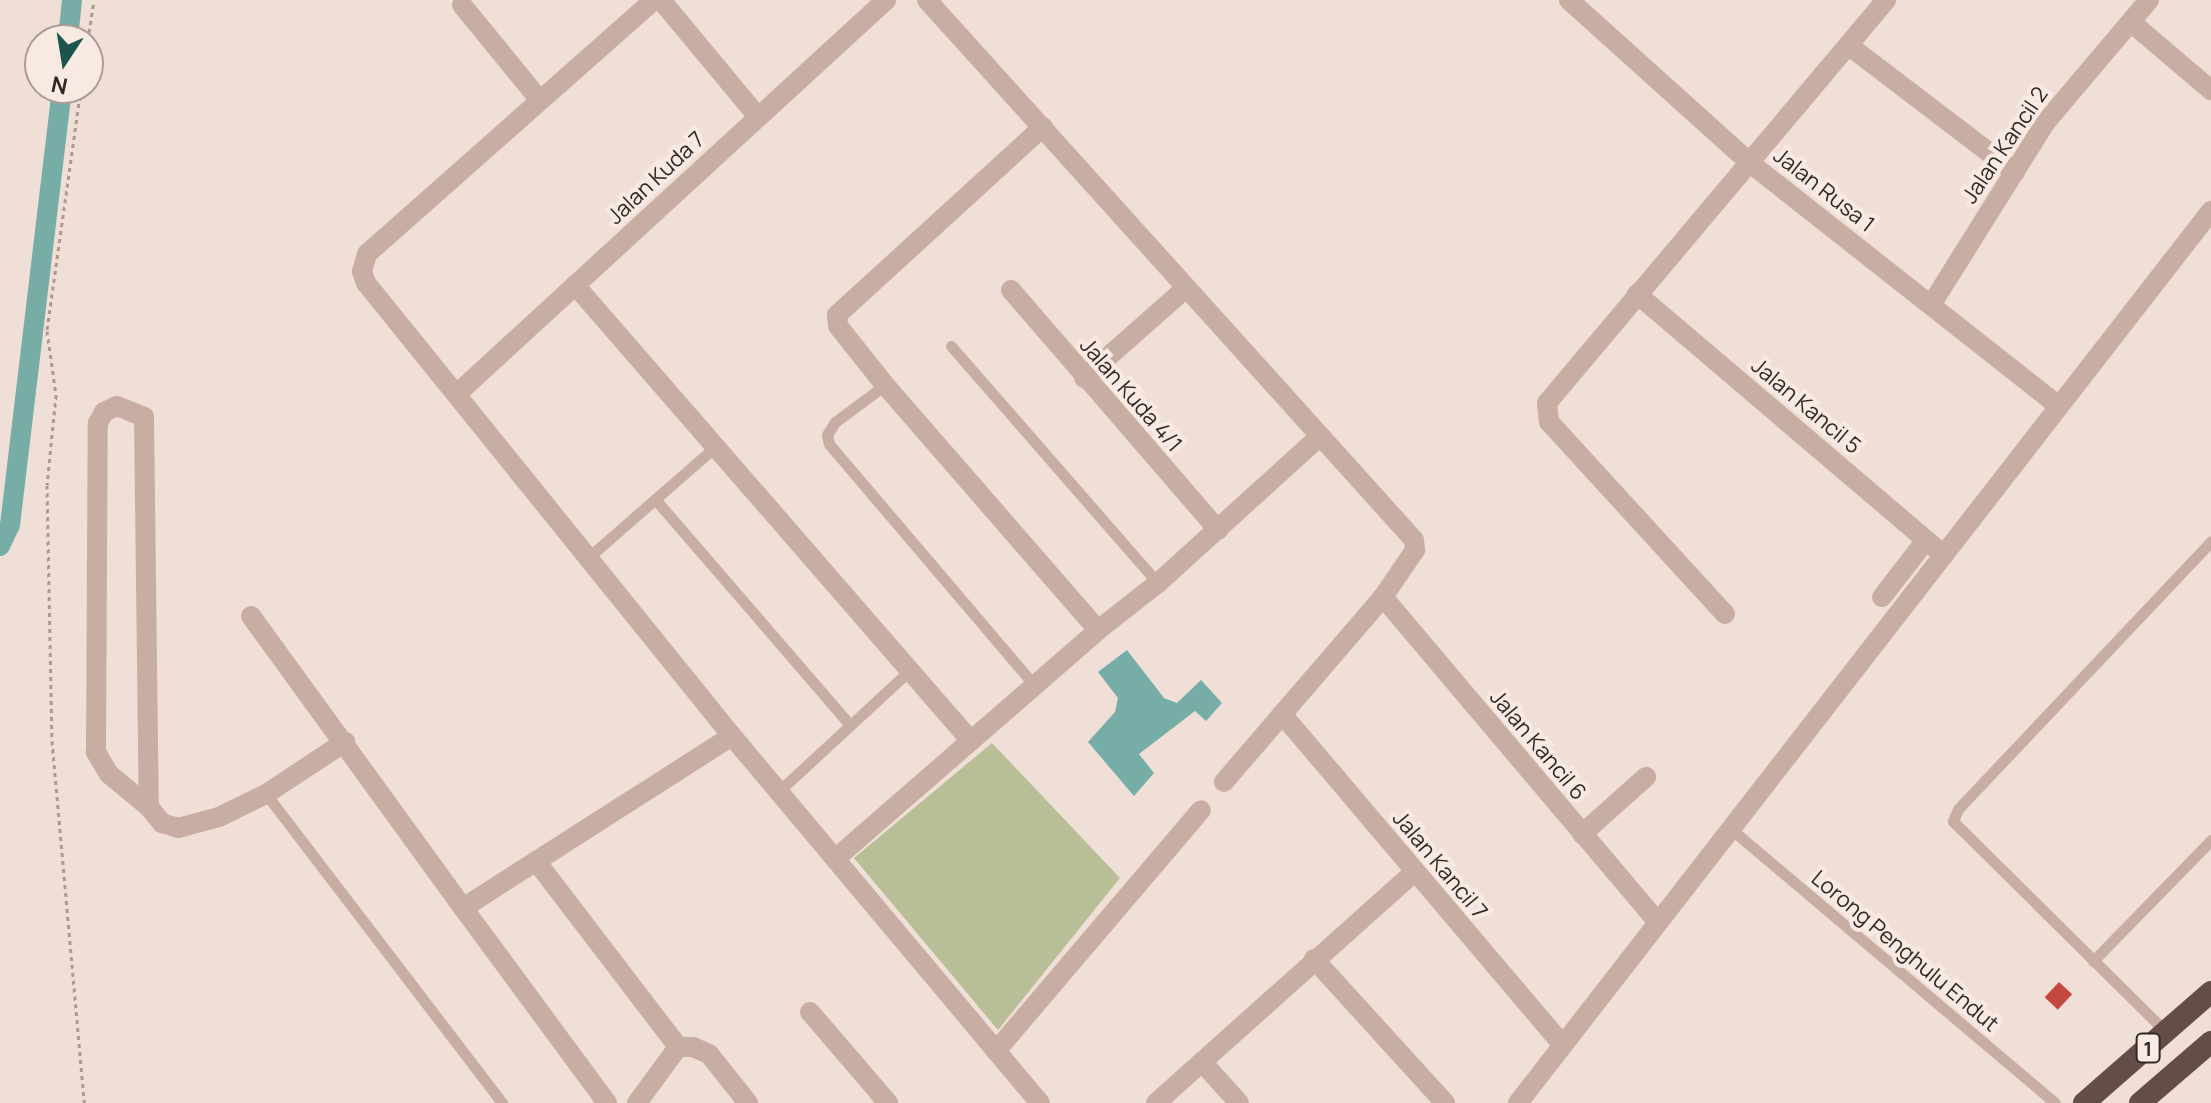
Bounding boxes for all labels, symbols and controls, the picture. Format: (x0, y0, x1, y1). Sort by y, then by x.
north arrow (24, 24, 104, 104)
text: N (49, 69, 70, 102)
street label: Jalan Kancil 2 (1956, 82, 2054, 208)
street label: Jalan Kuda 7 (602, 126, 710, 230)
street label: Jalan Rusa 1 (1768, 142, 1880, 238)
street label: Jalan Kuda 4/1 (1074, 333, 1188, 457)
street label: Jalan Kancil 5 (1746, 353, 1866, 459)
street label: Jalan Kancil 6 (1484, 685, 1592, 805)
street label: Jalan Kancil 7 (1387, 806, 1493, 924)
street label: Lorong Penghulu Endut (1806, 865, 2004, 1037)
road number: 1 (2134, 1032, 2162, 1064)

